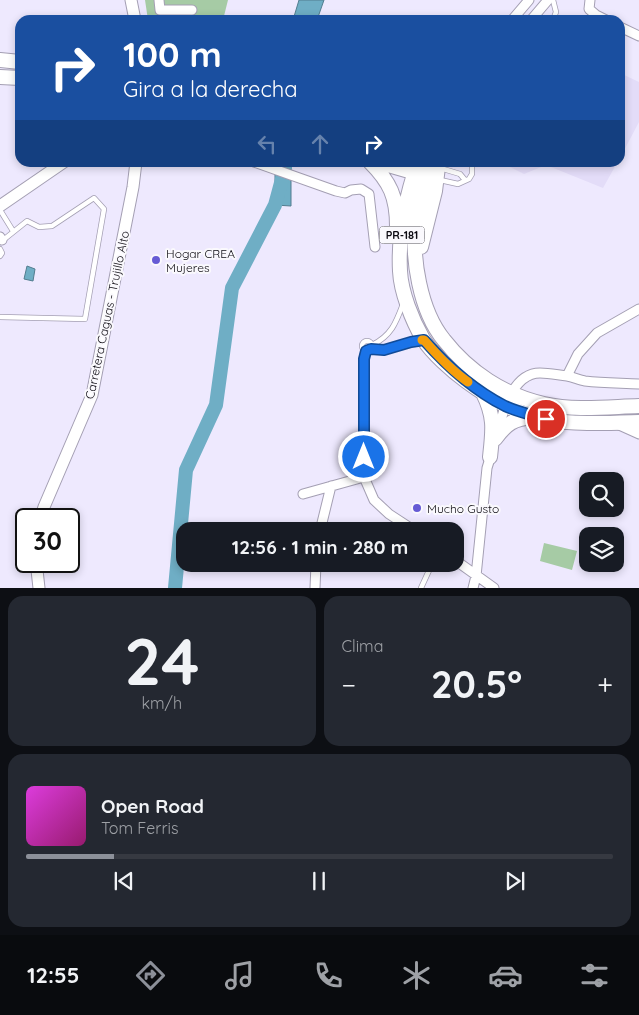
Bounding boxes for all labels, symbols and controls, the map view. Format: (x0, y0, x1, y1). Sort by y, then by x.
text: 100 m (123, 32, 222, 76)
icon: right (40, 35, 105, 100)
text: Gira a la derecha (123, 75, 298, 103)
icon: left (253, 130, 281, 158)
icon: ahead (306, 130, 334, 158)
icon: right (359, 130, 387, 158)
road number: PR-181 (380, 226, 424, 244)
street label: Carretera Caguas - Trujillo Alto (82, 230, 132, 400)
place label: Hogar CREA Mujeres (166, 246, 235, 275)
marker: Hogar CREA Mujeres (150, 254, 162, 266)
pin (525, 398, 567, 440)
icon: arrive (532, 405, 560, 433)
position arrow (337, 430, 389, 482)
map controls (579, 472, 624, 572)
button: search (579, 472, 624, 517)
place label: Mucho Gusto (427, 501, 499, 516)
marker: Mucho Gusto (411, 502, 423, 514)
speed limit sign: 30 (15, 508, 80, 573)
button: layers (579, 527, 624, 572)
text: 12:56 · 1 min · 280 m (232, 535, 408, 559)
text: 24 (124, 620, 199, 701)
text: Clima (342, 636, 383, 656)
text: 20.5° (431, 660, 522, 708)
text: − (342, 667, 356, 702)
text: + (597, 667, 613, 702)
text: km/h (141, 693, 182, 713)
text: Open Road (101, 794, 204, 818)
text: Tom Ferris (101, 818, 178, 838)
icon: previous (110, 867, 138, 895)
icon: pause (305, 867, 333, 895)
icon: next (501, 867, 529, 895)
icon: directions (133, 958, 168, 993)
icon: music (222, 958, 257, 993)
icon: phone (311, 958, 346, 993)
icon: climate (399, 958, 434, 993)
icon: car (488, 958, 523, 993)
icon: filters (577, 958, 612, 993)
text: 12:55 (27, 961, 79, 989)

